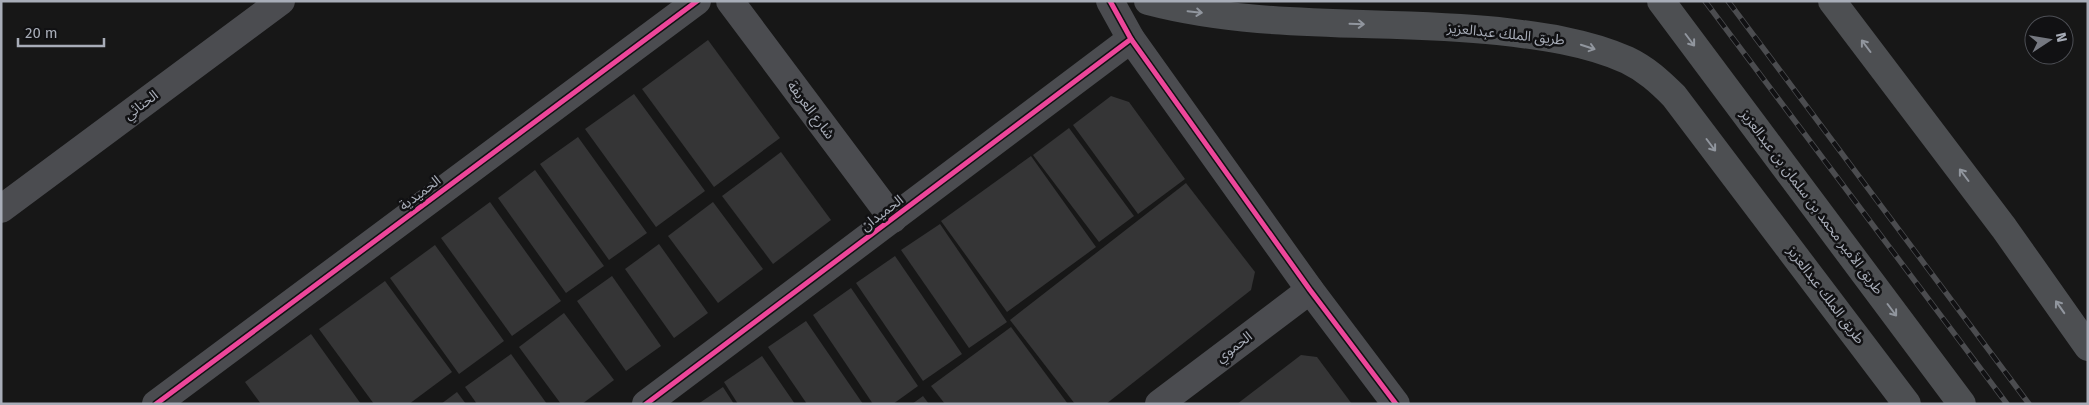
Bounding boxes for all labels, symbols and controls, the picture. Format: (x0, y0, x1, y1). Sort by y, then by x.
one-way arrow (1187, 7, 1203, 17)
scale bar (18, 15, 104, 47)
north arrow (2024, 15, 2074, 65)
one-way arrow (1349, 19, 1365, 28)
street label: طريق الملك عبدالعزيز (1445, 19, 1566, 50)
text: 20 m (25, 24, 58, 42)
text: N (2052, 31, 2071, 44)
one-way arrow (1685, 33, 1695, 47)
one-way arrow (1861, 39, 1871, 53)
one-way arrow (1579, 42, 1595, 52)
street label: شارع العريفة (782, 78, 838, 144)
street label: الحنائي (120, 87, 163, 125)
street label: طريق الأمير محمد بن سلمان بن عبدالعزيز (1735, 105, 1887, 298)
one-way arrow (1706, 138, 1717, 151)
one-way arrow (1959, 169, 1970, 182)
street label: الحميدية (396, 172, 444, 214)
street label: الحميدان (857, 191, 907, 235)
street label: طريق الملك عبدالعزيز (1782, 242, 1868, 348)
one-way arrow (2055, 300, 2065, 314)
one-way arrow (1887, 303, 1898, 316)
street label: الحموي (1212, 328, 1257, 368)

